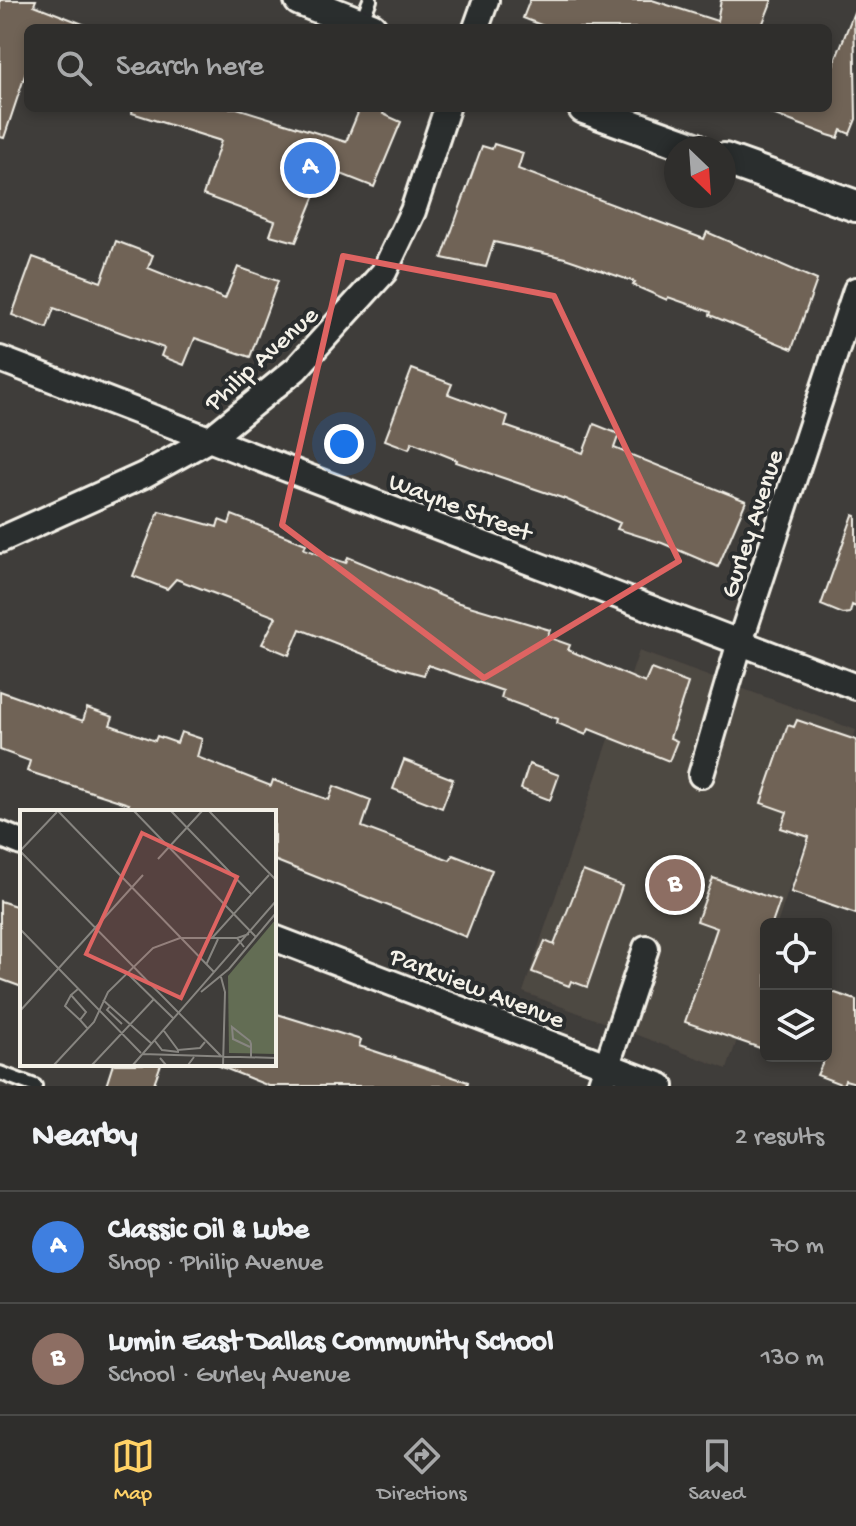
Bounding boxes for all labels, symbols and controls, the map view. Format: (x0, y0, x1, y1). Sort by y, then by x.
search box (24, 24, 832, 112)
icon: search (52, 46, 96, 90)
text: Search here (116, 51, 264, 86)
north arrow (664, 136, 736, 208)
pin: A (284, 138, 336, 198)
street label: Philip Avenue (199, 301, 327, 420)
your location (324, 424, 364, 464)
street label: Gurley Avenue (716, 446, 793, 602)
street label: Wayne Street (384, 468, 537, 552)
inset map (20, 810, 276, 1066)
pin: B (649, 855, 701, 915)
map controls (760, 918, 832, 1062)
button: locate (760, 918, 832, 990)
street label: Parkview Avenue (384, 942, 569, 1038)
button: layers (760, 990, 832, 1062)
text: Nearby (32, 1118, 137, 1158)
text: 2 results (735, 1123, 824, 1154)
text: Classic Oil & Lube (108, 1214, 309, 1249)
text: A (50, 1232, 66, 1263)
text: 70 m (771, 1232, 824, 1263)
text: Shop · Philip Avenue (108, 1249, 323, 1280)
text: Lumin East Dallas Community School (108, 1326, 554, 1361)
text: B (51, 1344, 65, 1375)
text: 130 m (761, 1344, 824, 1375)
text: School · Gurley Avenue (108, 1361, 350, 1392)
tab: Map (111, 1434, 155, 1508)
tab: Directions (377, 1434, 467, 1508)
tab: Saved (689, 1434, 745, 1508)

